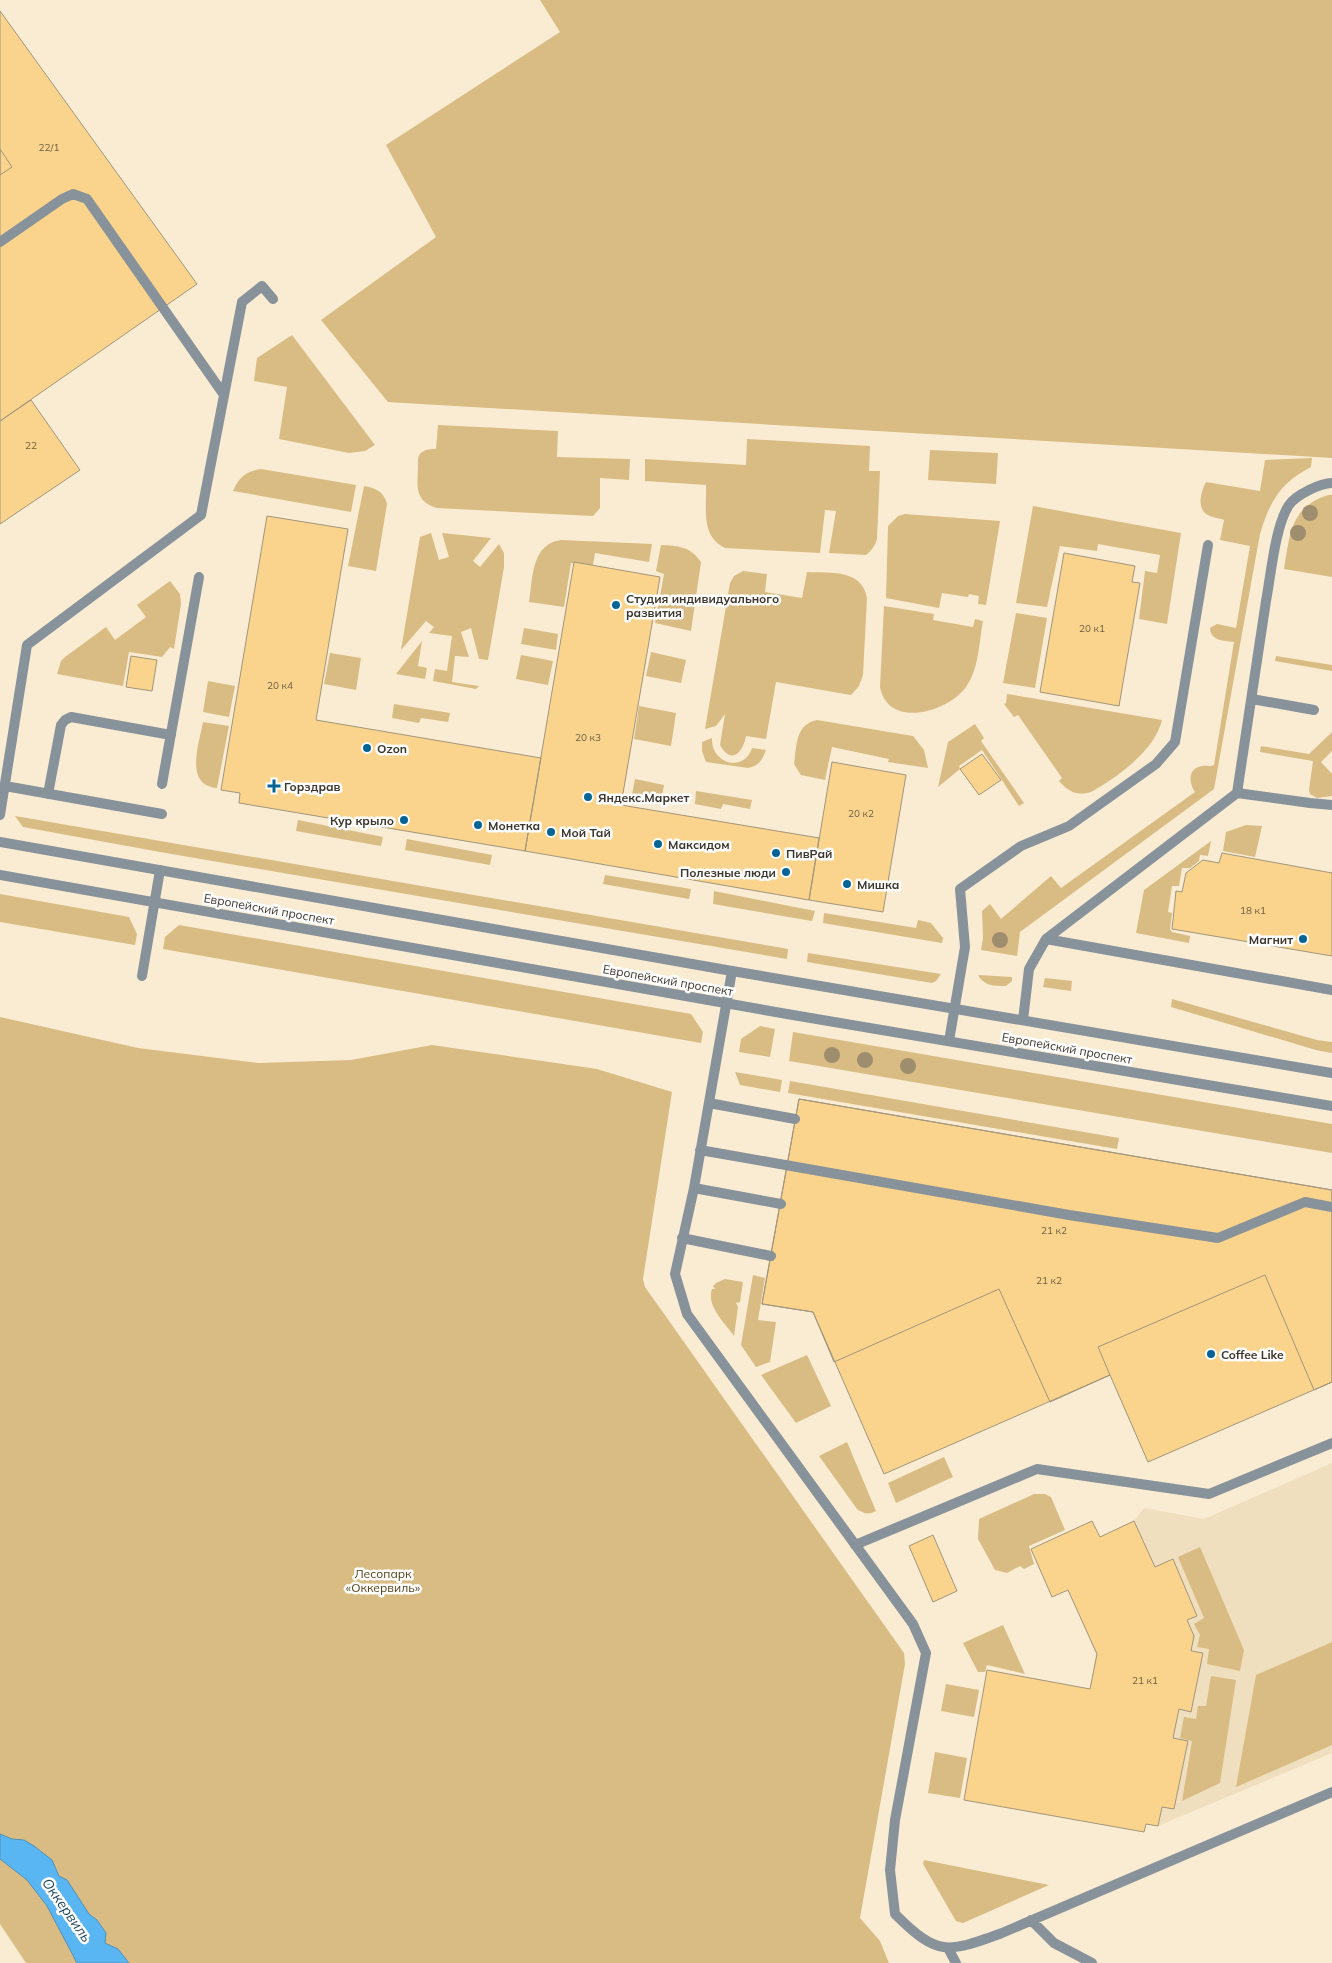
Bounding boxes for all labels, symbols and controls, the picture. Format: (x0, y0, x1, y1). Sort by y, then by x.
house number: 22/1 (39, 141, 59, 154)
house number: 22 (25, 439, 37, 452)
place label: Студия индивидуального развития (626, 591, 779, 620)
marker: Студия индивидуального развития (610, 599, 622, 611)
house number: 20 к1 (1079, 622, 1105, 635)
house number: 20 к4 (267, 679, 293, 692)
house number: 20 к3 (575, 731, 601, 744)
place label: Ozon (377, 741, 407, 756)
marker: Ozon (361, 742, 373, 754)
place label: Горздрав (284, 779, 341, 794)
marker: Горздрав (268, 780, 280, 792)
place label: Яндекс.Маркет (598, 790, 690, 805)
marker: Яндекс.Маркет (582, 791, 594, 803)
house number: 20 к2 (848, 807, 874, 820)
place label: Кур крыло (330, 813, 394, 828)
marker: Кур крыло (398, 814, 410, 826)
place label: Монетка (488, 818, 540, 833)
marker: Монетка (472, 819, 484, 831)
place label: Мой Тай (561, 825, 611, 840)
marker: Мой Тай (545, 826, 557, 838)
place label: Максидом (668, 837, 730, 852)
marker: Максидом (652, 838, 664, 850)
place label: ПивРай (786, 846, 832, 861)
marker: ПивРай (770, 847, 782, 859)
place label: Полезные люди (680, 865, 776, 880)
marker: Полезные люди (780, 866, 792, 878)
place label: Мишка (857, 877, 899, 892)
marker: Мишка (841, 878, 853, 890)
street label: Европейский проспект (203, 890, 336, 928)
house number: 18 к1 (1240, 904, 1266, 917)
place label: Магнит (1249, 932, 1293, 947)
marker: Магнит (1297, 933, 1309, 945)
street label: Европейский проспект (602, 961, 735, 999)
street label: Европейский проспект (1001, 1029, 1134, 1067)
house number: 21 к2 (1041, 1224, 1067, 1237)
house number: 21 к2 (1036, 1274, 1062, 1287)
place label: Coffee Like (1221, 1347, 1284, 1362)
marker: Coffee Like (1205, 1348, 1217, 1360)
park label: Лесопарк «Оккервиль» (346, 1566, 421, 1595)
house number: 21 к1 (1132, 1674, 1158, 1687)
water label: Оккервиль (38, 1874, 96, 1946)

